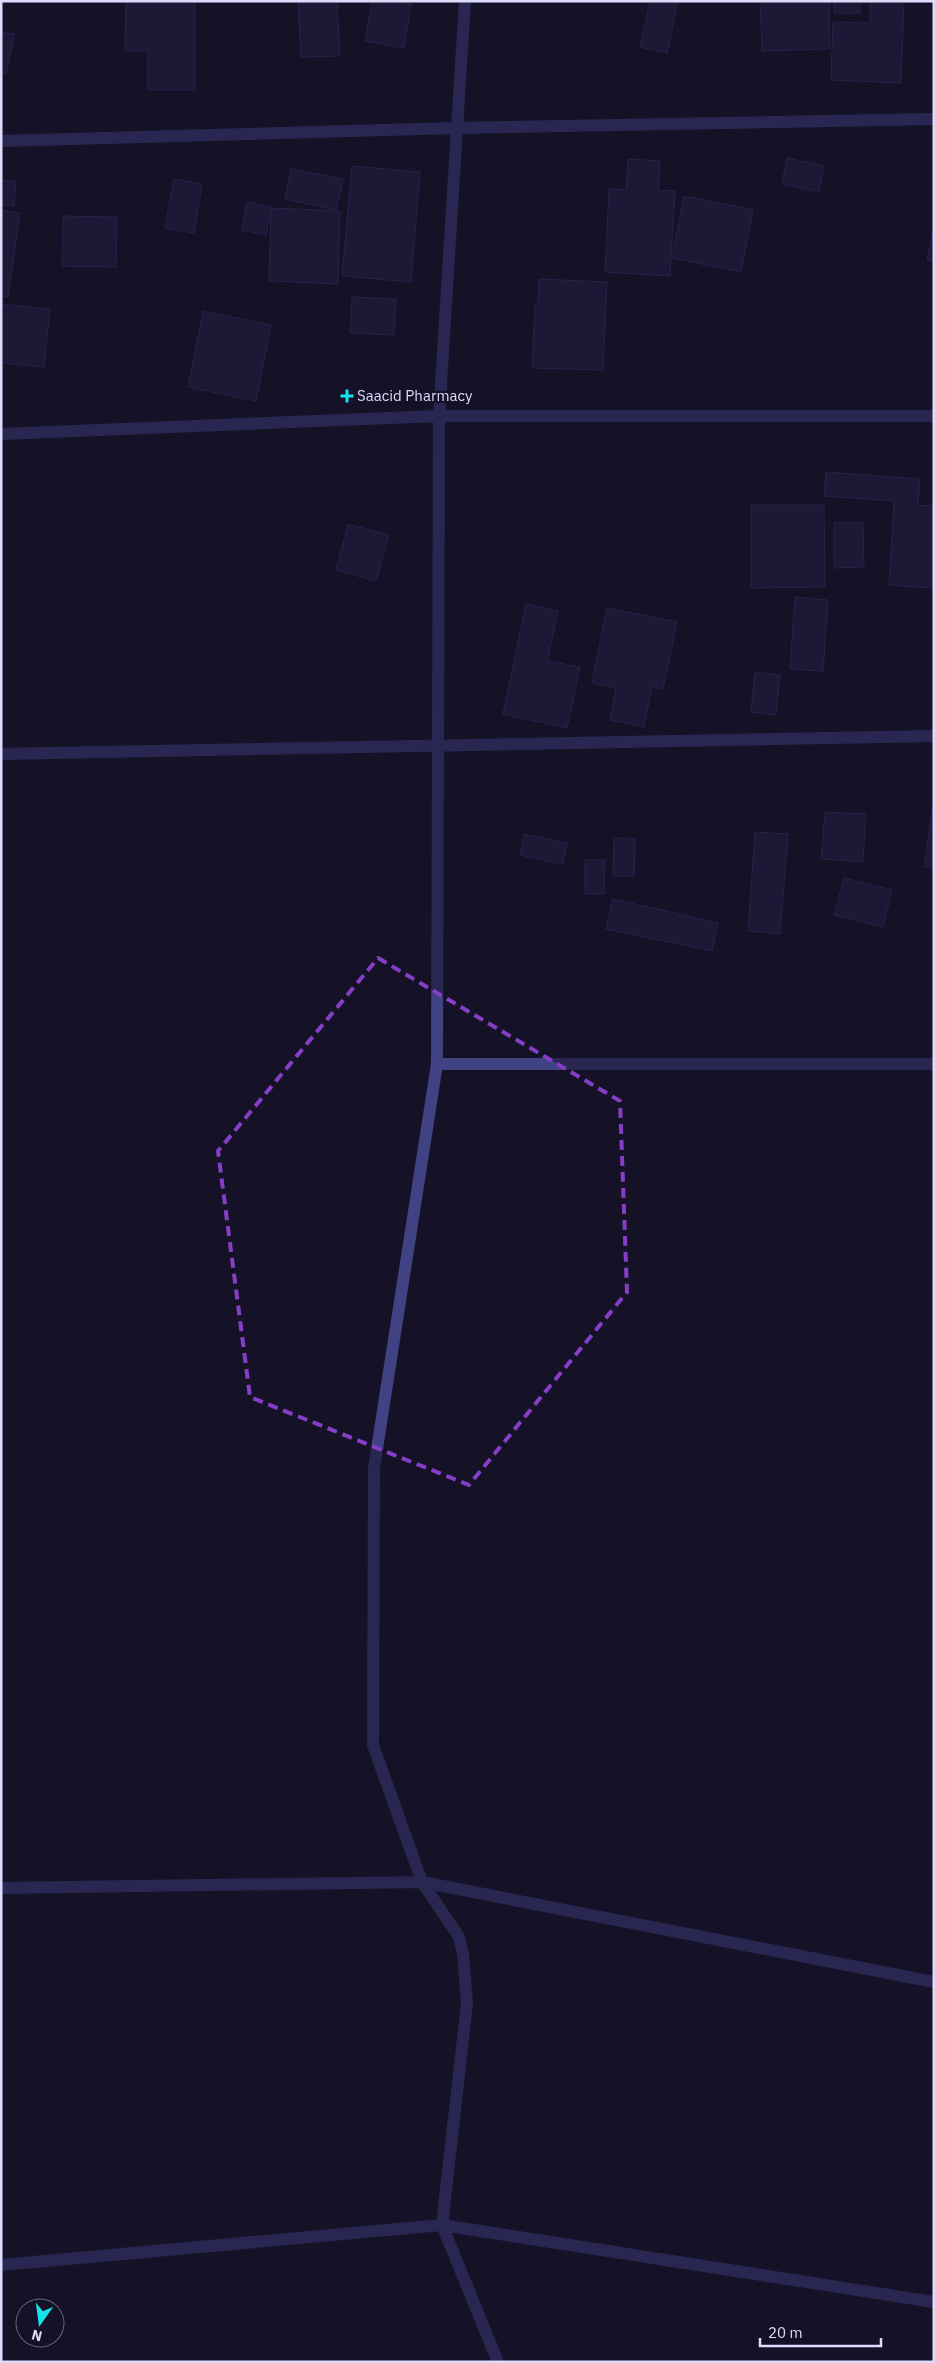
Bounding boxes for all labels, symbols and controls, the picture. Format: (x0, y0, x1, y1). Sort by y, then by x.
place label: Saacid Pharmacy (357, 386, 473, 405)
marker: Saacid Pharmacy (341, 390, 353, 402)
north arrow (15, 2298, 65, 2348)
scale bar (760, 2316, 881, 2348)
text: 20 m (768, 2323, 803, 2342)
text: N (30, 2326, 44, 2346)

